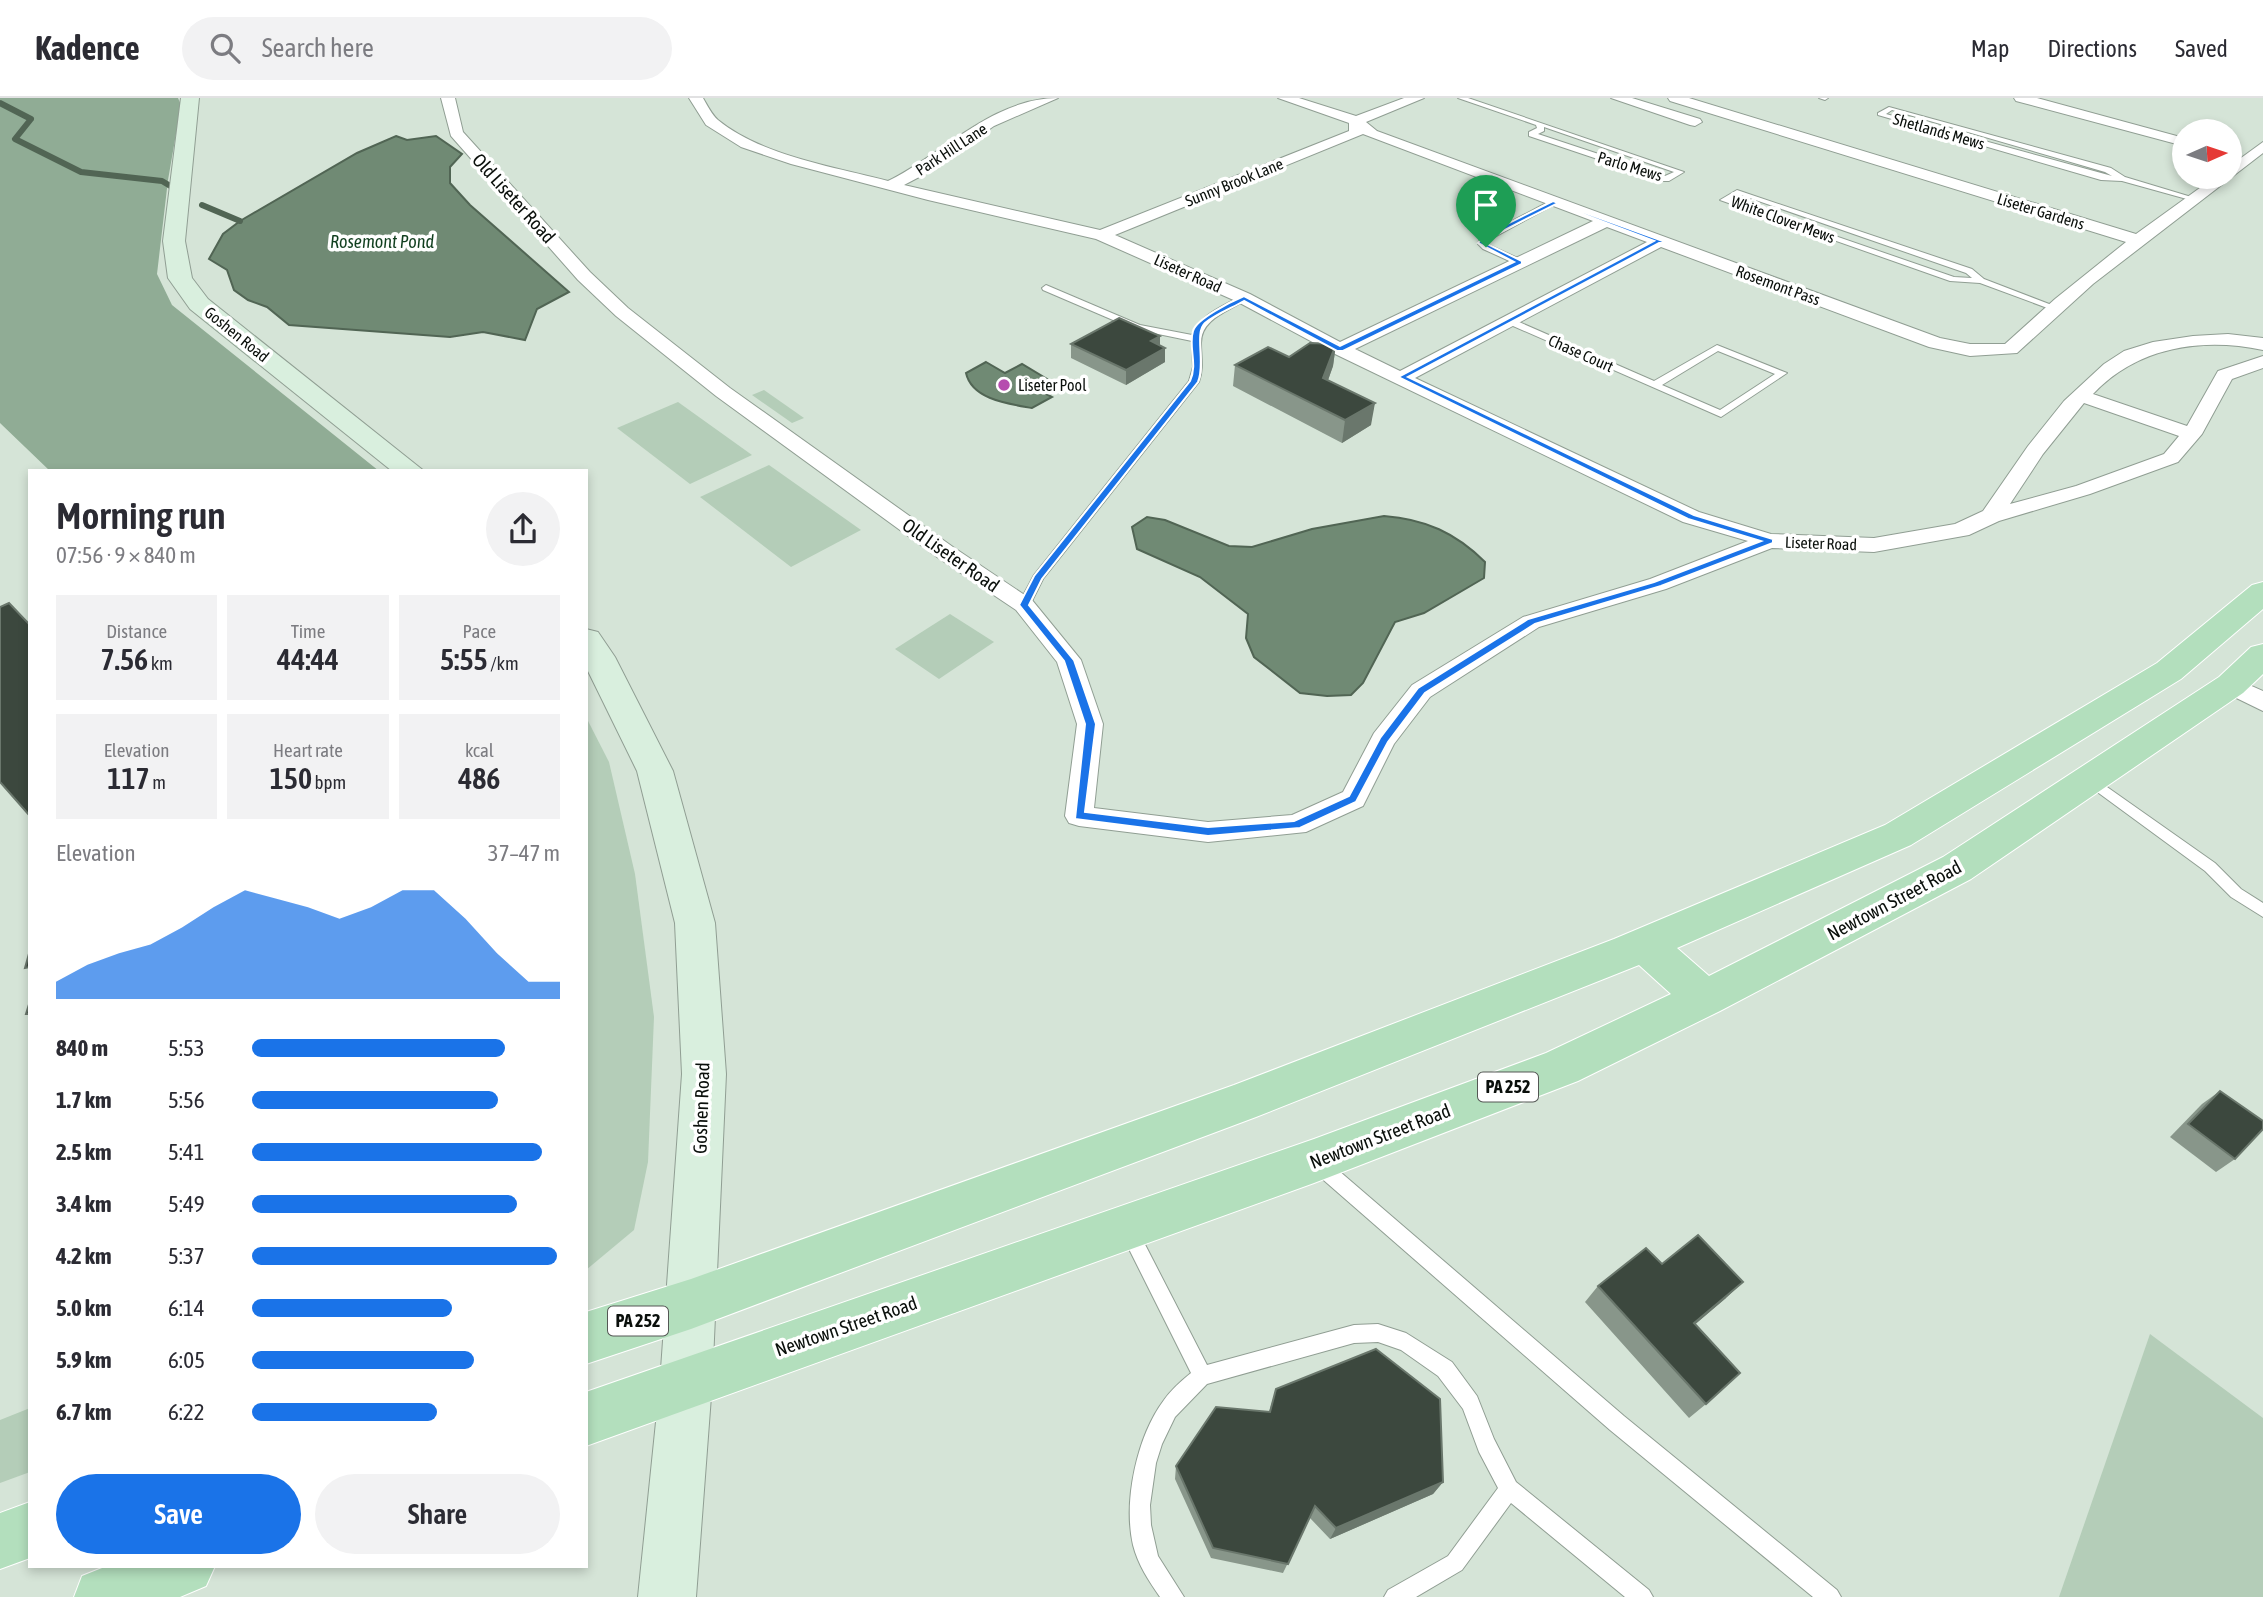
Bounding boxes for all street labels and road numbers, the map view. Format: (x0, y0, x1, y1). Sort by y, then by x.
street label: Shetlands Mews (1891, 109, 1987, 153)
street label: Park Hill Lane (912, 119, 990, 179)
street label: Parlo Mews (1596, 148, 1665, 184)
street label: Old Liseter Road (468, 149, 560, 247)
street label: Sunny Brook Lane (1182, 154, 1286, 211)
street label: Liseter Gardens (1995, 189, 2087, 233)
street label: White Clover Mews (1729, 192, 1838, 246)
street label: Liseter Road (1151, 250, 1225, 296)
street label: Rosemont Pass (1733, 261, 1823, 309)
street label: Goshen Road (201, 303, 273, 365)
street label: Chase Court (1546, 331, 1617, 375)
street label: Old Liseter Road (898, 514, 1004, 596)
street label: Liseter Road (1785, 533, 1857, 553)
street label: Newtown Street Road (1823, 855, 1965, 945)
street label: Goshen Road (688, 1062, 714, 1154)
road number: PA 252 (1478, 1072, 1538, 1102)
street label: Newtown Street Road (1307, 1099, 1453, 1173)
street label: Newtown Street Road (772, 1291, 920, 1361)
road number: PA 252 (608, 1306, 668, 1336)

